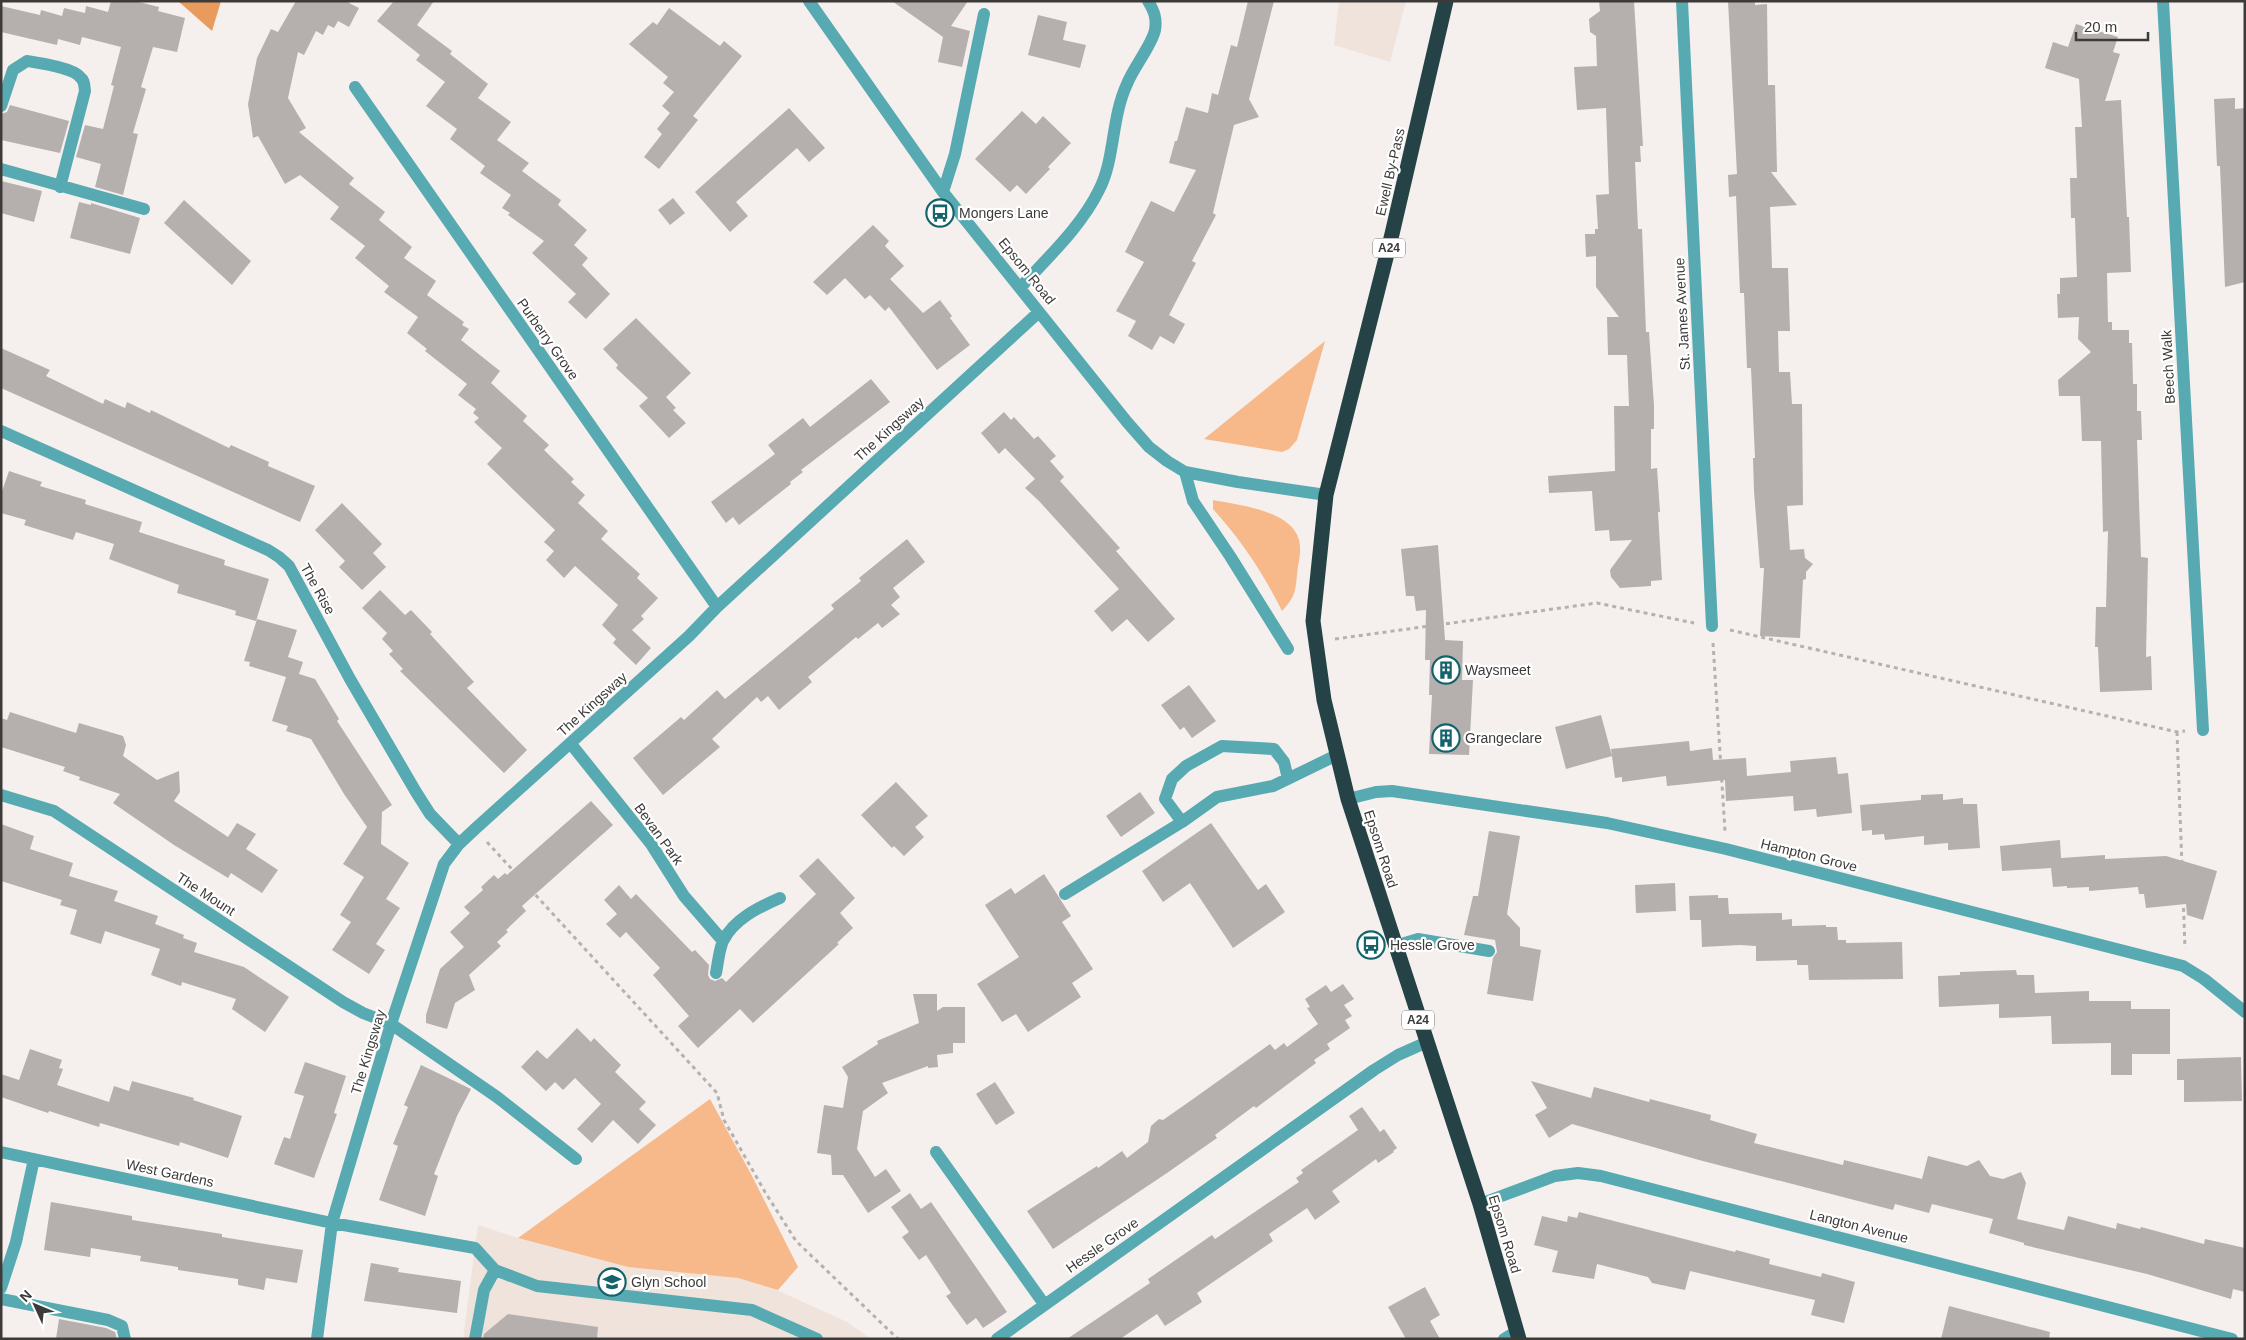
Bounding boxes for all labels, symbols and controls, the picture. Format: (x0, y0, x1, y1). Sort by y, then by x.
scale bar (2076, 10, 2148, 42)
text: 20 m (2084, 18, 2117, 35)
street label: Ewell By-Pass (1372, 127, 1408, 217)
bus stop icon: Mongers Lane (925, 198, 955, 228)
place label: Mongers Lane (959, 205, 1049, 221)
street label: Epsom Road (995, 235, 1059, 307)
road number: A24 (1373, 238, 1405, 258)
street label: St. James Avenue (1671, 257, 1693, 371)
street label: Purberry Grove (514, 295, 582, 383)
street label: Beech Walk (2158, 329, 2178, 404)
street label: The Kingsway (851, 394, 927, 464)
street label: The Rise (297, 561, 339, 618)
building icon: Waysmeet (1431, 655, 1461, 685)
place label: Waysmeet (1465, 662, 1531, 678)
street label: The Kingsway (554, 669, 630, 739)
building icon: Grangeclare (1431, 723, 1461, 753)
place label: Grangeclare (1465, 730, 1542, 746)
street label: Bevan Park (631, 800, 687, 869)
street label: Epsom Road (1361, 808, 1401, 890)
street label: Hampton Grove (1759, 835, 1859, 875)
street label: The Mount (174, 869, 239, 919)
bus stop icon: Hessle Grove (1356, 930, 1386, 960)
place label: Hessle Grove (1390, 937, 1475, 953)
street label: The Kingsway (347, 1008, 389, 1096)
road number: A24 (1402, 1010, 1434, 1030)
street label: West Gardens (125, 1156, 215, 1190)
street label: Epsom Road (1486, 1193, 1524, 1275)
street label: Langton Avenue (1808, 1206, 1910, 1246)
street label: Hessle Grove (1063, 1214, 1141, 1276)
school or university icon: Glyn School (597, 1267, 627, 1297)
place label: Glyn School (631, 1274, 706, 1290)
north arrow (10, 1280, 60, 1330)
text: N (16, 1287, 35, 1305)

